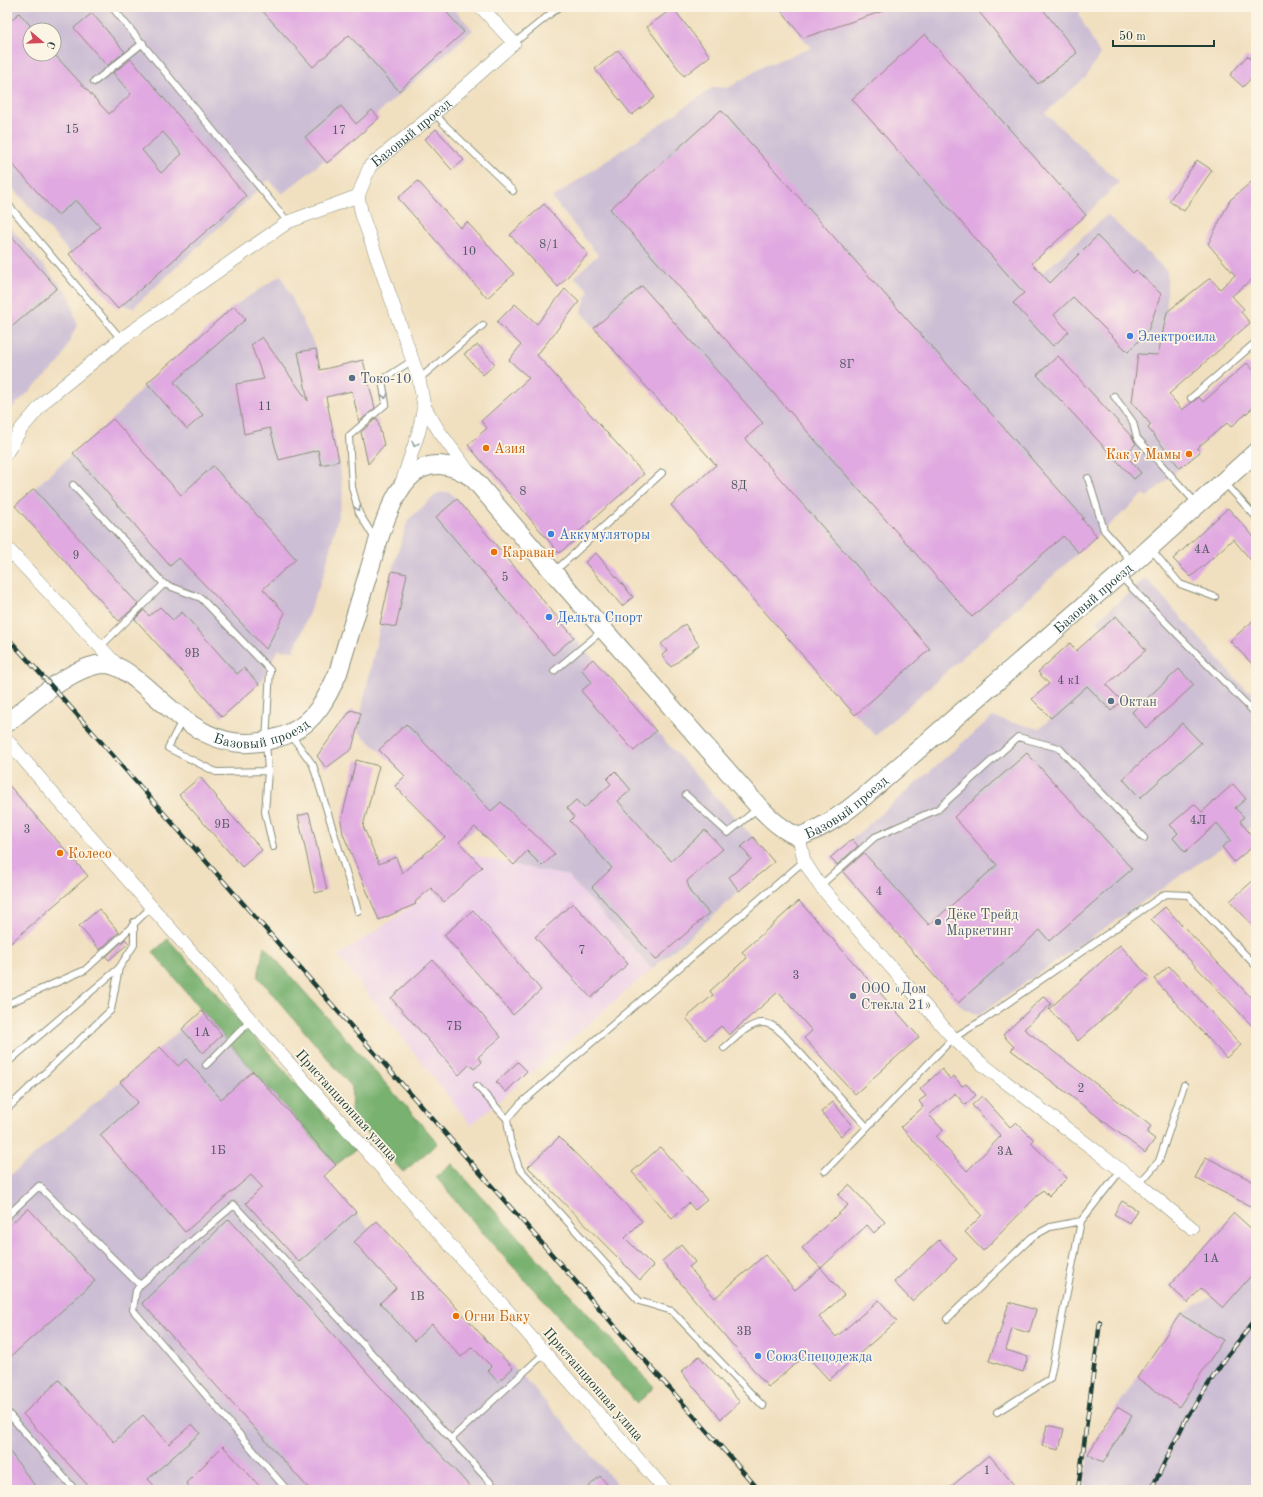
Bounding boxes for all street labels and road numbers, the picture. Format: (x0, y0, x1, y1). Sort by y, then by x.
street label: Базовый проезд (369, 96, 454, 170)
street label: Базовый проезд (1052, 561, 1135, 636)
street label: Базовый проезд (211, 717, 312, 751)
street label: Базовый проезд (803, 774, 891, 842)
street label: Пристанционная улица (293, 1047, 400, 1164)
street label: Пристанционная улица (541, 1326, 646, 1444)

